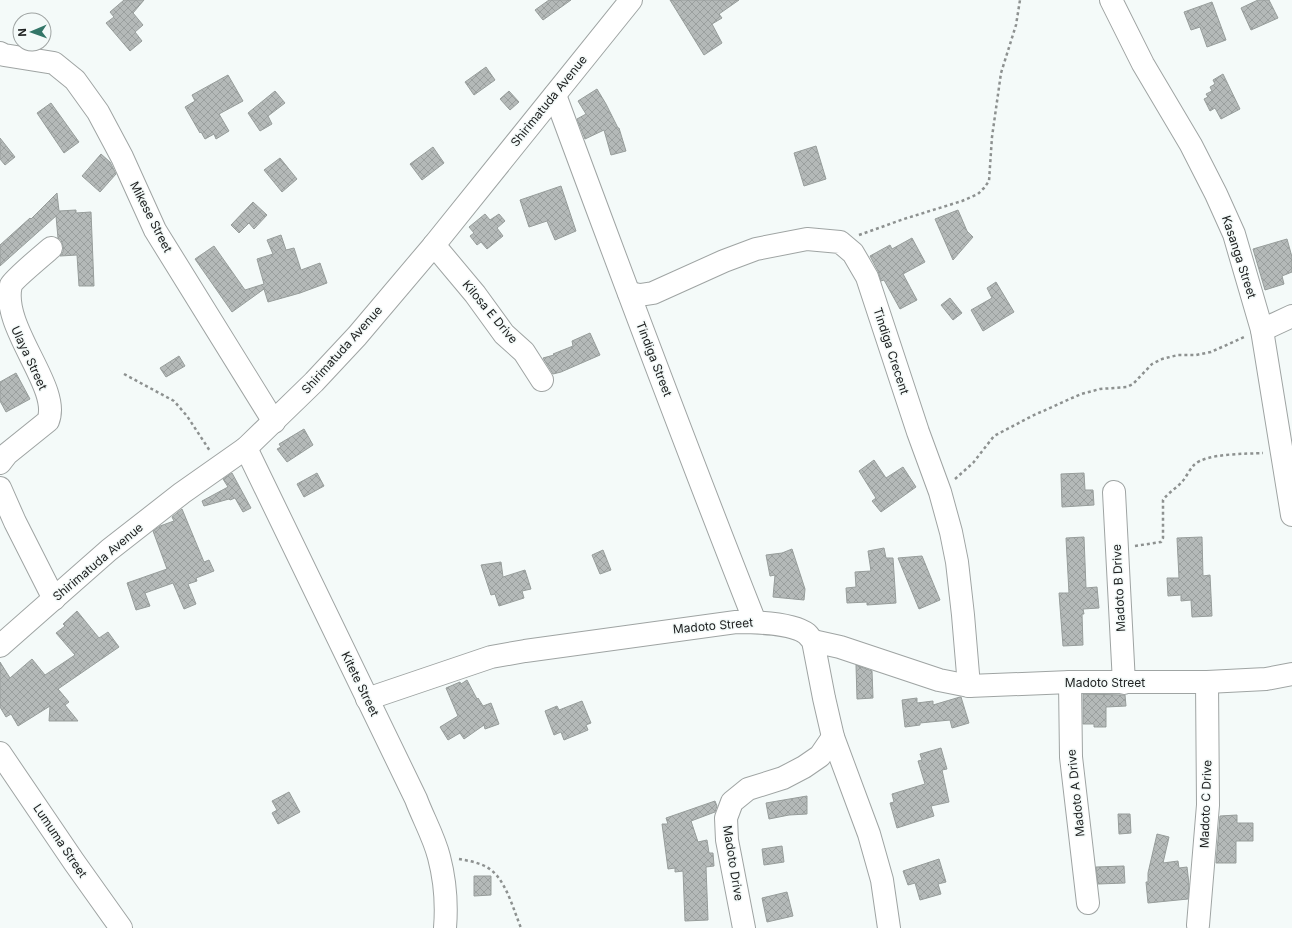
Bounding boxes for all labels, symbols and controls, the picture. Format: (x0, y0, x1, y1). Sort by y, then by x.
north arrow (12, 12, 52, 52)
text: N (15, 28, 29, 37)
street label: Shirimatuda Avenue (507, 52, 590, 149)
street label: Mikese Street (127, 179, 176, 255)
street label: Kasanga Street (1219, 213, 1260, 300)
street label: Kilosa E Drive (460, 277, 521, 346)
street label: Shirimatuda Avenue (298, 303, 385, 397)
street label: Tindiga Crecent (870, 306, 913, 396)
street label: Tindiga Street (633, 319, 676, 399)
street label: Ulaya Street (8, 323, 51, 392)
street label: Shirimatuda Avenue (49, 519, 146, 604)
street label: Madoto B Drive (1109, 544, 1128, 632)
street label: Madoto Street (672, 615, 754, 636)
street label: Kitete Street (338, 649, 383, 719)
street label: Madoto Street (1065, 675, 1145, 690)
street label: Madoto A Drive (1063, 749, 1088, 838)
street label: Madoto C Drive (1196, 760, 1215, 848)
street label: Lumuma Street (30, 801, 91, 881)
street label: Madoto Drive (720, 824, 747, 902)

